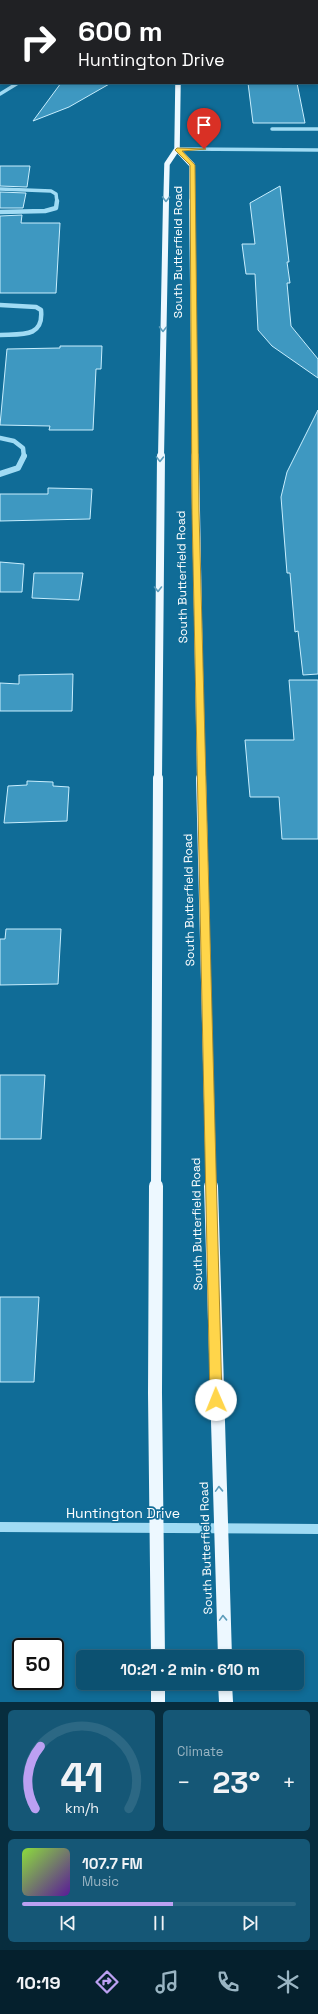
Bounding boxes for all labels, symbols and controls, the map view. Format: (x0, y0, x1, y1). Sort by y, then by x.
text: 600 m (78, 13, 163, 49)
icon: right (12, 16, 64, 68)
text: Huntington Drive (78, 48, 225, 71)
pin (187, 108, 221, 149)
icon: arrive (193, 114, 215, 136)
street label: South Butterfield Road (170, 186, 186, 318)
one-way arrow (162, 196, 170, 202)
one-way arrow (159, 326, 167, 332)
one-way arrow (156, 456, 165, 462)
street label: South Butterfield Road (173, 511, 191, 643)
one-way arrow (154, 586, 162, 592)
street label: South Butterfield Road (180, 834, 198, 966)
street label: South Butterfield Road (188, 1158, 206, 1290)
position arrow (195, 1379, 237, 1421)
street label: South Butterfield Road (196, 1481, 216, 1615)
one-way arrow (215, 1486, 224, 1492)
street label: Huntington Drive (66, 1504, 180, 1522)
one-way arrow (219, 1615, 228, 1621)
speed limit sign: 50 (12, 1638, 64, 1690)
text: 10:21 · 2 min · 610 m (120, 1660, 260, 1679)
text: Climate (177, 1743, 223, 1760)
text: 41 (60, 1750, 103, 1803)
text: 23° (213, 1763, 260, 1802)
text: − (177, 1768, 191, 1796)
text: + (282, 1768, 296, 1796)
text: km/h (64, 1798, 99, 1816)
text: 107.7 FM (82, 1854, 143, 1873)
text: Music (82, 1873, 119, 1890)
icon: previous (57, 1912, 79, 1934)
icon: pause (148, 1912, 170, 1934)
icon: next (239, 1912, 261, 1934)
icon: directions (93, 1968, 121, 1996)
icon: music (153, 1968, 181, 1996)
icon: phone (214, 1968, 242, 1996)
icon: climate (274, 1968, 302, 1996)
text: 10:19 (16, 1971, 61, 1994)

